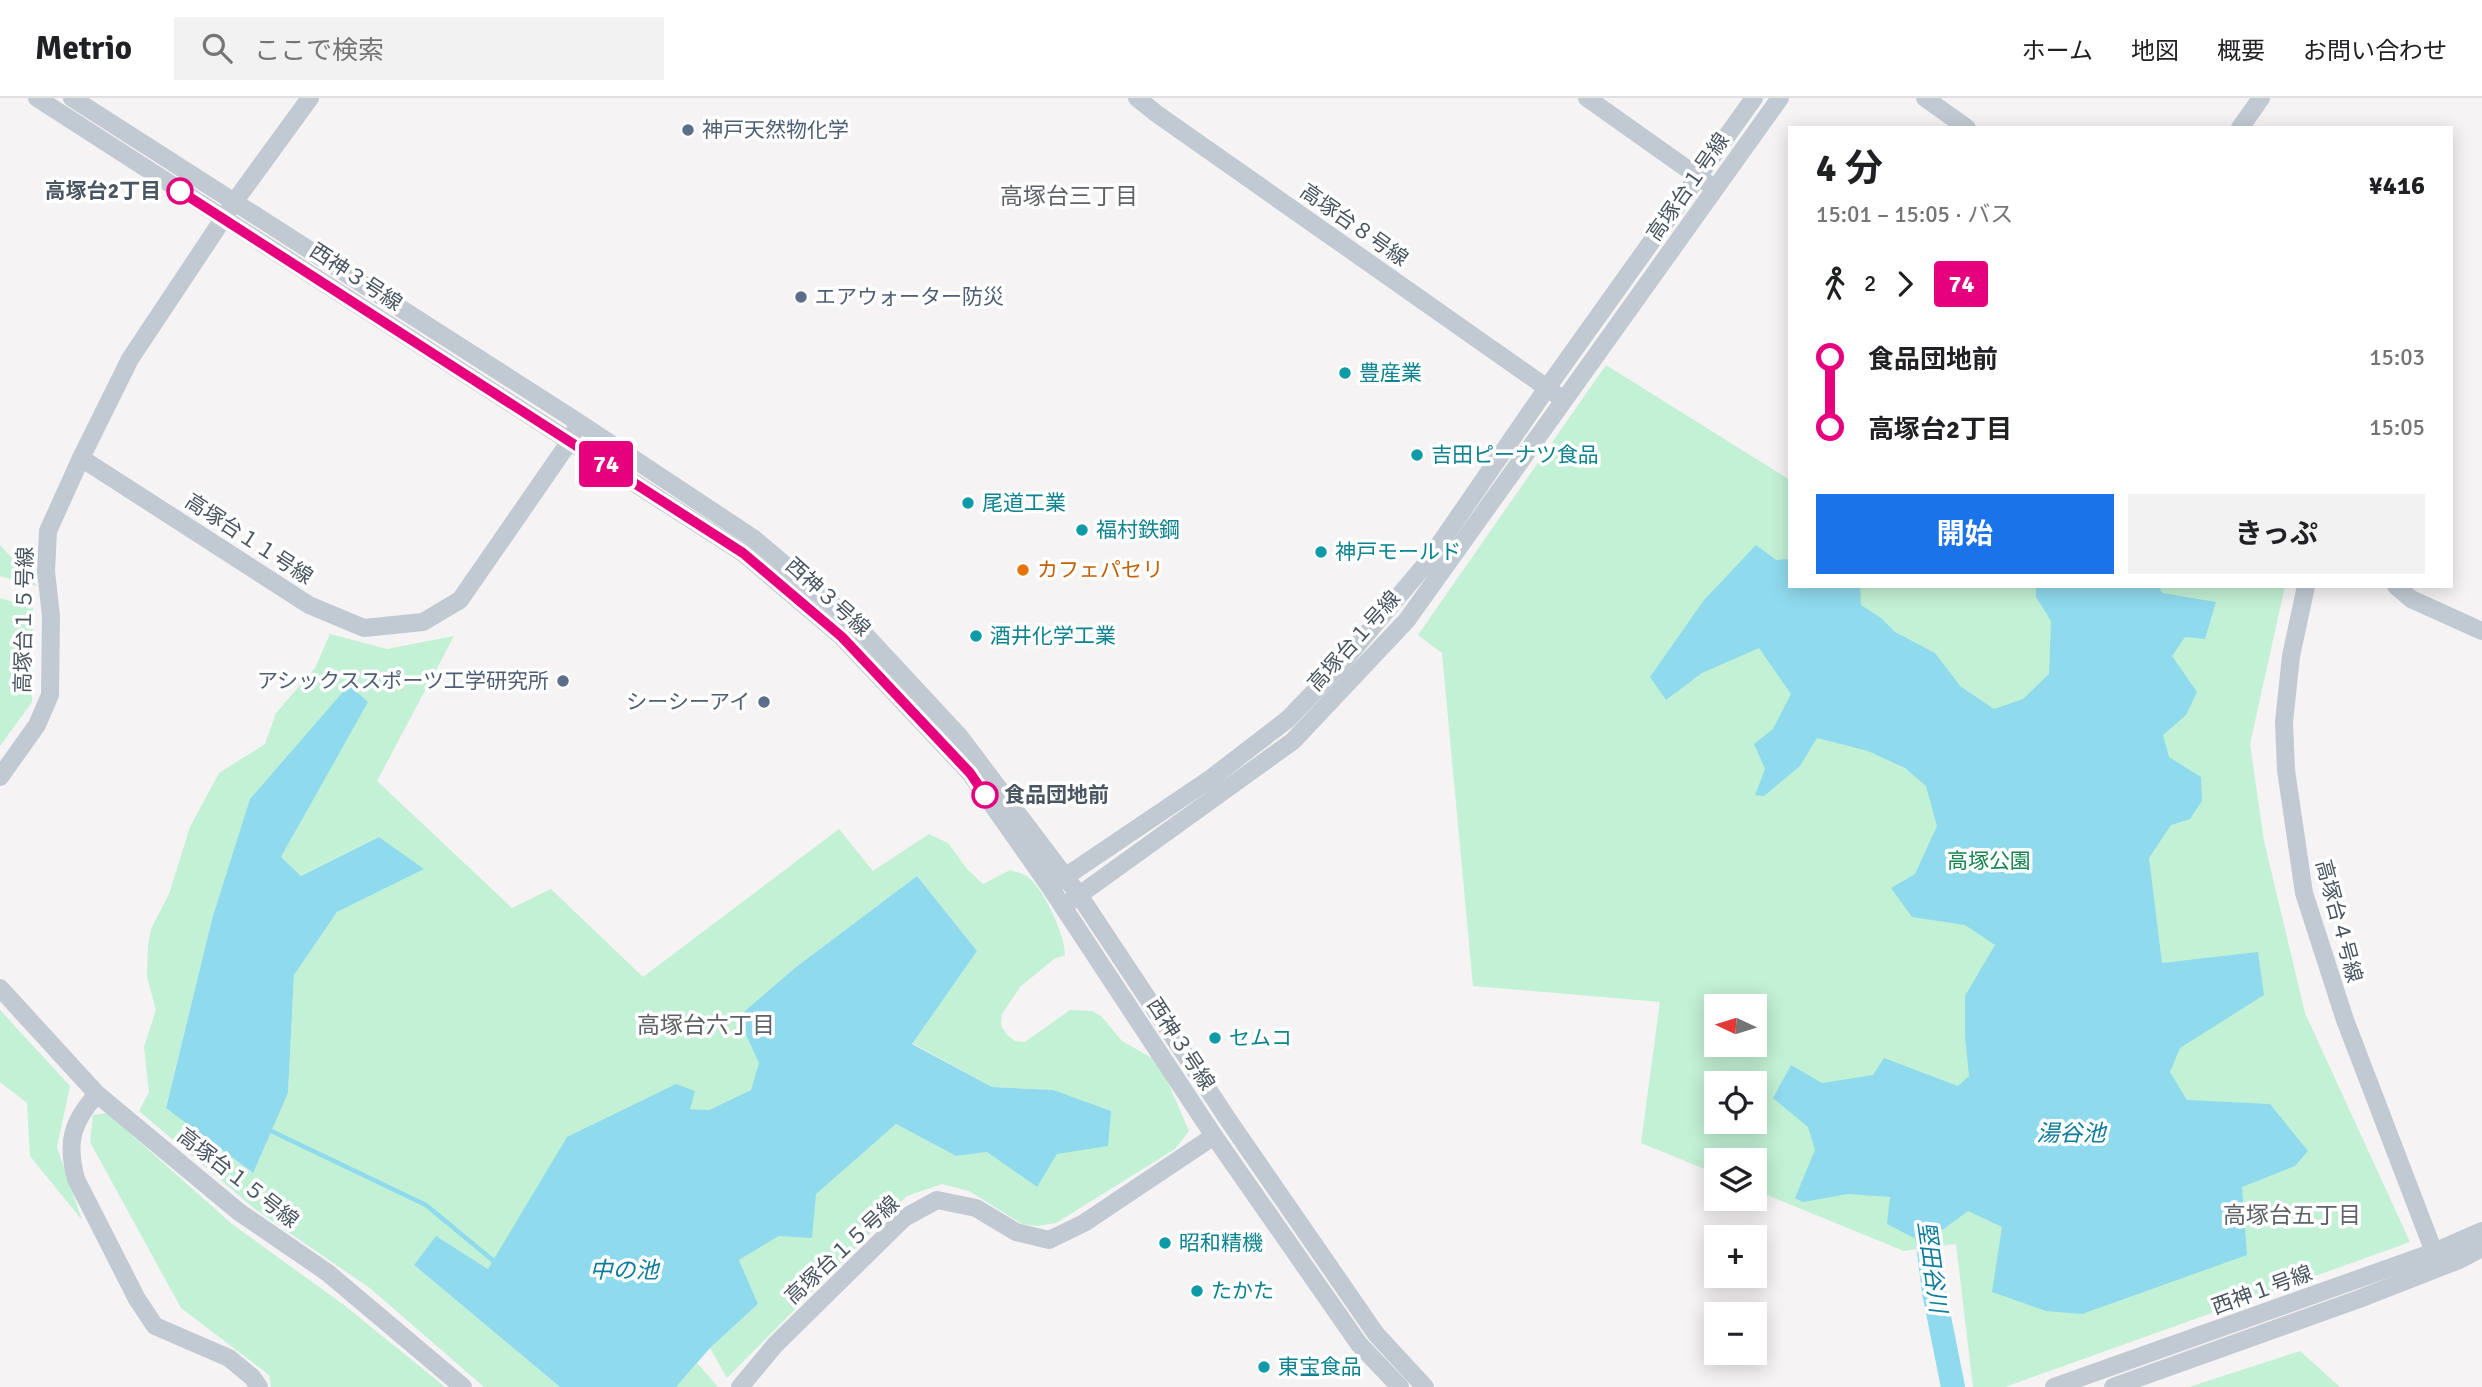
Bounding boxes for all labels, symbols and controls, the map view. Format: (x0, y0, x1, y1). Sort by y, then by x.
search box (174, 17, 664, 80)
text: Metrio (35, 28, 132, 69)
icon: search (198, 29, 236, 67)
text: ここで検索 (254, 35, 384, 67)
text: ホーム (2022, 36, 2093, 66)
text: 地図 (2131, 36, 2179, 66)
text: 概要 (2217, 36, 2265, 66)
text: お問い合わせ (2303, 36, 2447, 66)
place label: 神戸天然物化学 (702, 117, 849, 143)
marker: 神戸天然物化学 (680, 122, 696, 138)
street label: 高塚台１号線 (1641, 128, 1735, 246)
text: 4 分 (1816, 145, 1883, 192)
text: ¥416 (2369, 170, 2425, 202)
place label: 高塚台2丁目 (45, 178, 161, 204)
marker: 高塚台2丁目 (167, 178, 193, 204)
street label: 高塚台８号線 (1295, 178, 1413, 272)
district label: 高塚台三丁目 (1000, 182, 1138, 211)
text: 15:01 – 15:05 · バス (1816, 200, 2013, 229)
street label: 西神３号線 (305, 238, 407, 316)
icon: walk (1816, 265, 1854, 303)
icon: forward (1886, 265, 1924, 303)
text: 2 (1864, 269, 1876, 298)
text: 74 (1948, 269, 1974, 299)
place label: エアウォーター防災 (815, 284, 1004, 310)
marker: エアウォーター防災 (793, 289, 809, 305)
text: 15:03 (2369, 343, 2425, 372)
text: 食品団地前 (1868, 344, 1998, 376)
place label: 豊産業 (1359, 360, 1422, 386)
marker: 豊産業 (1337, 365, 1353, 381)
text: 15:05 (2369, 413, 2425, 442)
text: 高塚台2丁目 (1868, 414, 2012, 446)
line badge: 74 (574, 441, 638, 487)
place label: 吉田ピーナツ食品 (1431, 442, 1599, 468)
marker: 吉田ピーナツ食品 (1409, 447, 1425, 463)
text: 74 (593, 449, 619, 479)
street label: 高塚台１１号線 (180, 488, 318, 590)
place label: 尾道工業 (982, 490, 1066, 516)
button: 開始 (1816, 494, 2114, 574)
button: きっぷ (2128, 494, 2425, 574)
marker: 尾道工業 (960, 495, 976, 511)
place label: 福村鉄鋼 (1096, 517, 1180, 543)
marker: 福村鉄鋼 (1074, 522, 1090, 538)
place label: 神戸モールド (1335, 539, 1461, 565)
marker: 神戸モールド (1313, 544, 1329, 560)
street label: 高塚台１５号線 (10, 546, 38, 694)
street label: 西神３号線 (780, 552, 876, 642)
place label: カフェパセリ (1037, 557, 1163, 583)
marker: カフェパセリ (1015, 562, 1031, 578)
street label: 高塚台１号線 (1302, 585, 1406, 697)
place label: 酒井化学工業 (990, 623, 1116, 649)
marker: 酒井化学工業 (968, 628, 984, 644)
place label: アシックススポーツ工学研究所 (257, 668, 549, 694)
marker: アシックススポーツ工学研究所 (555, 673, 571, 689)
place label: シーシーアイ (626, 689, 750, 715)
marker: シーシーアイ (756, 694, 772, 710)
marker: 食品団地前 (972, 782, 998, 808)
place label: 食品団地前 (1004, 782, 1109, 808)
park label: 高塚公園 (1947, 848, 2031, 874)
street label: 高塚台４号線 (2310, 857, 2368, 985)
street label: 西神３号線 (1142, 993, 1220, 1095)
north arrow (1704, 994, 1768, 1057)
map controls (1704, 994, 1767, 1365)
district label: 高塚台六丁目 (637, 1011, 775, 1040)
place label: セムコ (1229, 1025, 1292, 1051)
marker: セムコ (1207, 1030, 1223, 1046)
button: locate (1704, 1071, 1767, 1134)
water label: 湯谷池 (2037, 1119, 2108, 1148)
street label: 高塚台１５号線 (172, 1123, 304, 1233)
button: layers (1704, 1148, 1767, 1211)
street label: 高塚台１５号線 (779, 1190, 905, 1310)
district label: 高塚台五丁目 (2223, 1201, 2361, 1230)
water label: 堅田谷川 (1911, 1219, 1953, 1318)
button: + (1704, 1225, 1767, 1288)
place label: 昭和精機 (1179, 1230, 1263, 1256)
marker: 昭和精機 (1157, 1235, 1173, 1251)
water label: 中の池 (590, 1256, 661, 1285)
street label: 西神１号線 (2208, 1260, 2316, 1320)
place label: たかた (1211, 1278, 1274, 1304)
marker: たかた (1189, 1283, 1205, 1299)
button: − (1704, 1302, 1767, 1365)
place label: 東宝食品 (1278, 1354, 1362, 1380)
marker: 東宝食品 (1256, 1359, 1272, 1375)

